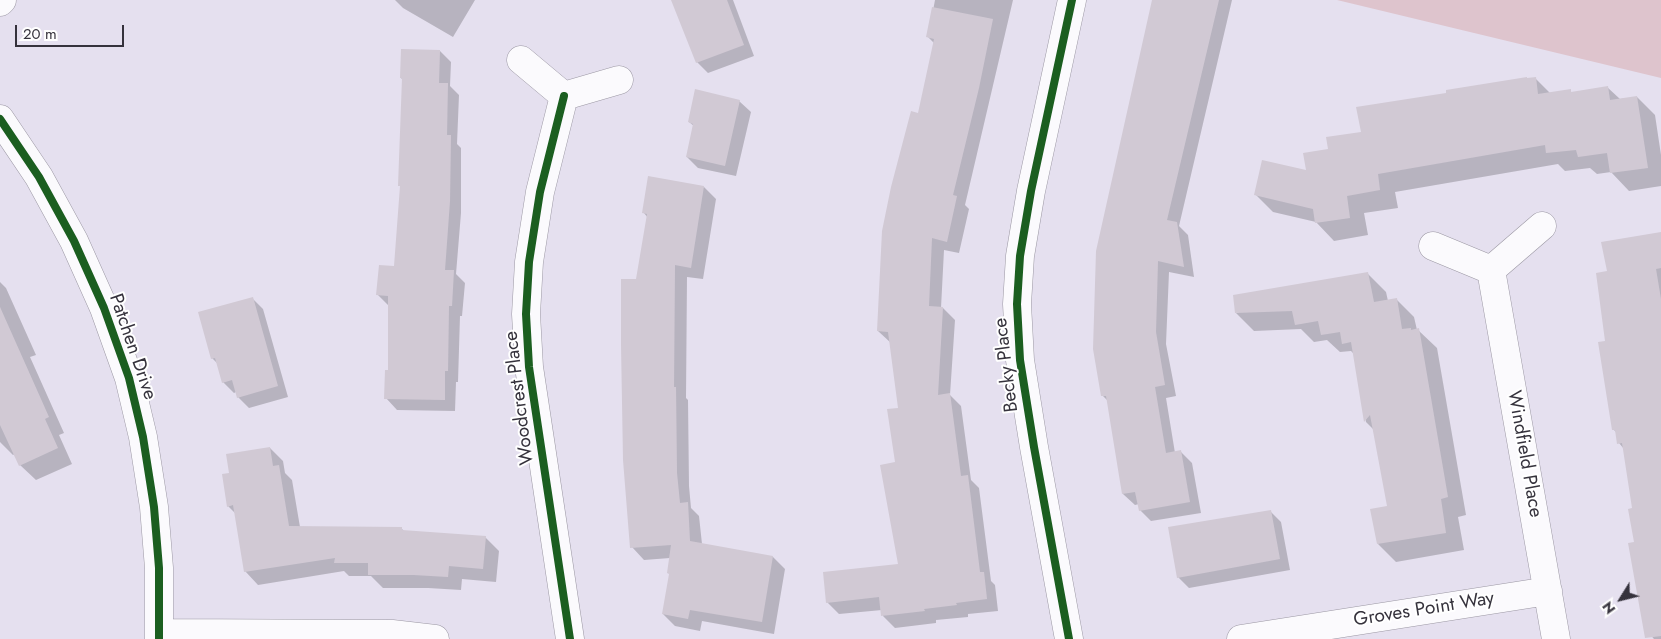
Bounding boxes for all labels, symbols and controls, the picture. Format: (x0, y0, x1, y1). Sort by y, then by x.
scale bar (18, 15, 126, 47)
text: 20 m (23, 23, 57, 45)
street label: Patchen Drive (103, 291, 161, 403)
street label: Becky Place (990, 316, 1024, 414)
street label: Woodcrest Place (500, 330, 540, 466)
street label: Windfield Place (1502, 389, 1546, 519)
north arrow (1596, 574, 1646, 624)
street label: Groves Point Way (1352, 588, 1496, 632)
text: N (1598, 597, 1620, 618)

